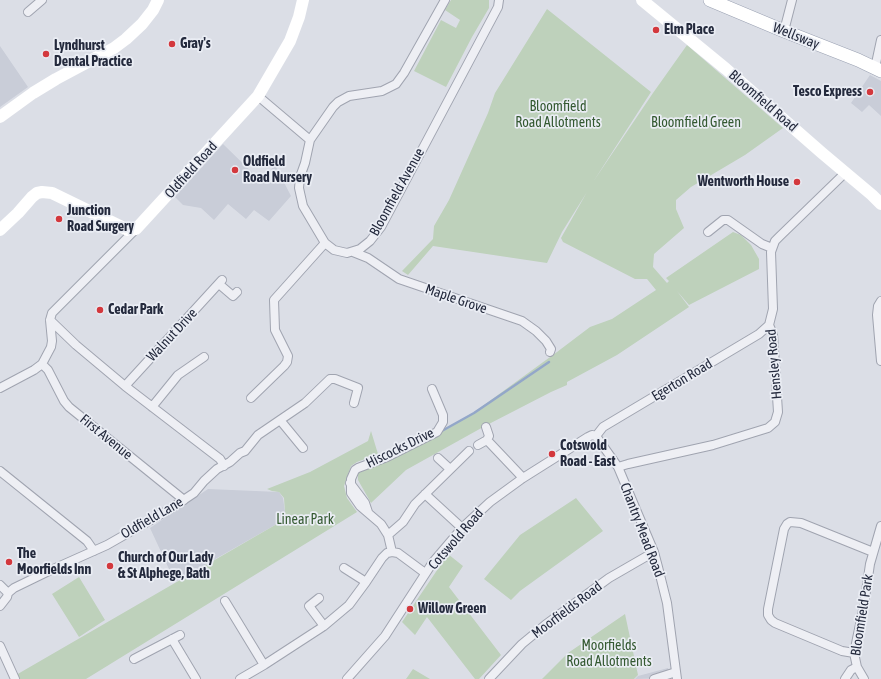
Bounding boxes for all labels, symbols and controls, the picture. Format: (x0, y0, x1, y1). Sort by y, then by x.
street label: Wellsway (770, 19, 822, 53)
place label: Elm Place (664, 22, 714, 38)
marker: Elm Place (651, 25, 661, 35)
place label: Gray's (180, 36, 211, 52)
place label: Lyndhurst Dental Practice (54, 38, 132, 70)
marker: Gray's (167, 39, 177, 49)
marker: Lyndhurst Dental Practice (41, 49, 51, 59)
street label: Bloomfield Road (725, 67, 801, 135)
place label: Tesco Express (793, 84, 862, 100)
marker: Tesco Express (865, 87, 875, 97)
park label: Bloomfield Road Allotments (515, 99, 601, 132)
park label: Bloomfield Green (651, 115, 741, 131)
street label: Oldfield Road (161, 138, 221, 202)
street label: Bloomfield Avenue (366, 145, 428, 239)
place label: Oldfield Road Nursery (243, 154, 312, 186)
marker: Oldfield Road Nursery (230, 165, 240, 175)
place label: Wentworth House (698, 174, 789, 190)
marker: Wentworth House (792, 177, 802, 187)
place label: Junction Road Surgery (67, 203, 134, 236)
marker: Junction Road Surgery (54, 214, 64, 224)
street label: Maple Grove (423, 281, 489, 317)
place label: Cedar Park (108, 302, 163, 318)
marker: Cedar Park (95, 305, 105, 315)
street label: Walnut Drive (143, 305, 201, 365)
street label: Hensley Road (763, 328, 785, 400)
street label: Egerton Road (649, 355, 715, 405)
street label: First Avenue (76, 411, 136, 463)
street label: Hiscocks Drive (363, 424, 437, 472)
place label: Cotswold Road - East (560, 438, 616, 470)
marker: Cotswold Road - East (547, 449, 557, 459)
street label: Chantry Mead Road (616, 480, 668, 580)
street label: Oldfield Lane (118, 493, 186, 543)
street label: Cotswold Road (425, 505, 487, 573)
park label: Linear Park (276, 512, 334, 528)
place label: The Moorfields Inn (17, 546, 91, 578)
place label: Church of Our Lady & St Alphege, Bath (118, 550, 214, 582)
marker: The Moorfields Inn (4, 557, 14, 567)
marker: Church of Our Lady & St Alphege, Bath (105, 561, 115, 571)
street label: Bloomfield Park (847, 573, 877, 657)
street label: Moorfields Road (528, 578, 606, 642)
place label: Willow Green (418, 601, 486, 617)
marker: Willow Green (405, 604, 415, 614)
park label: Moorfields Road Allotments (566, 638, 652, 670)

